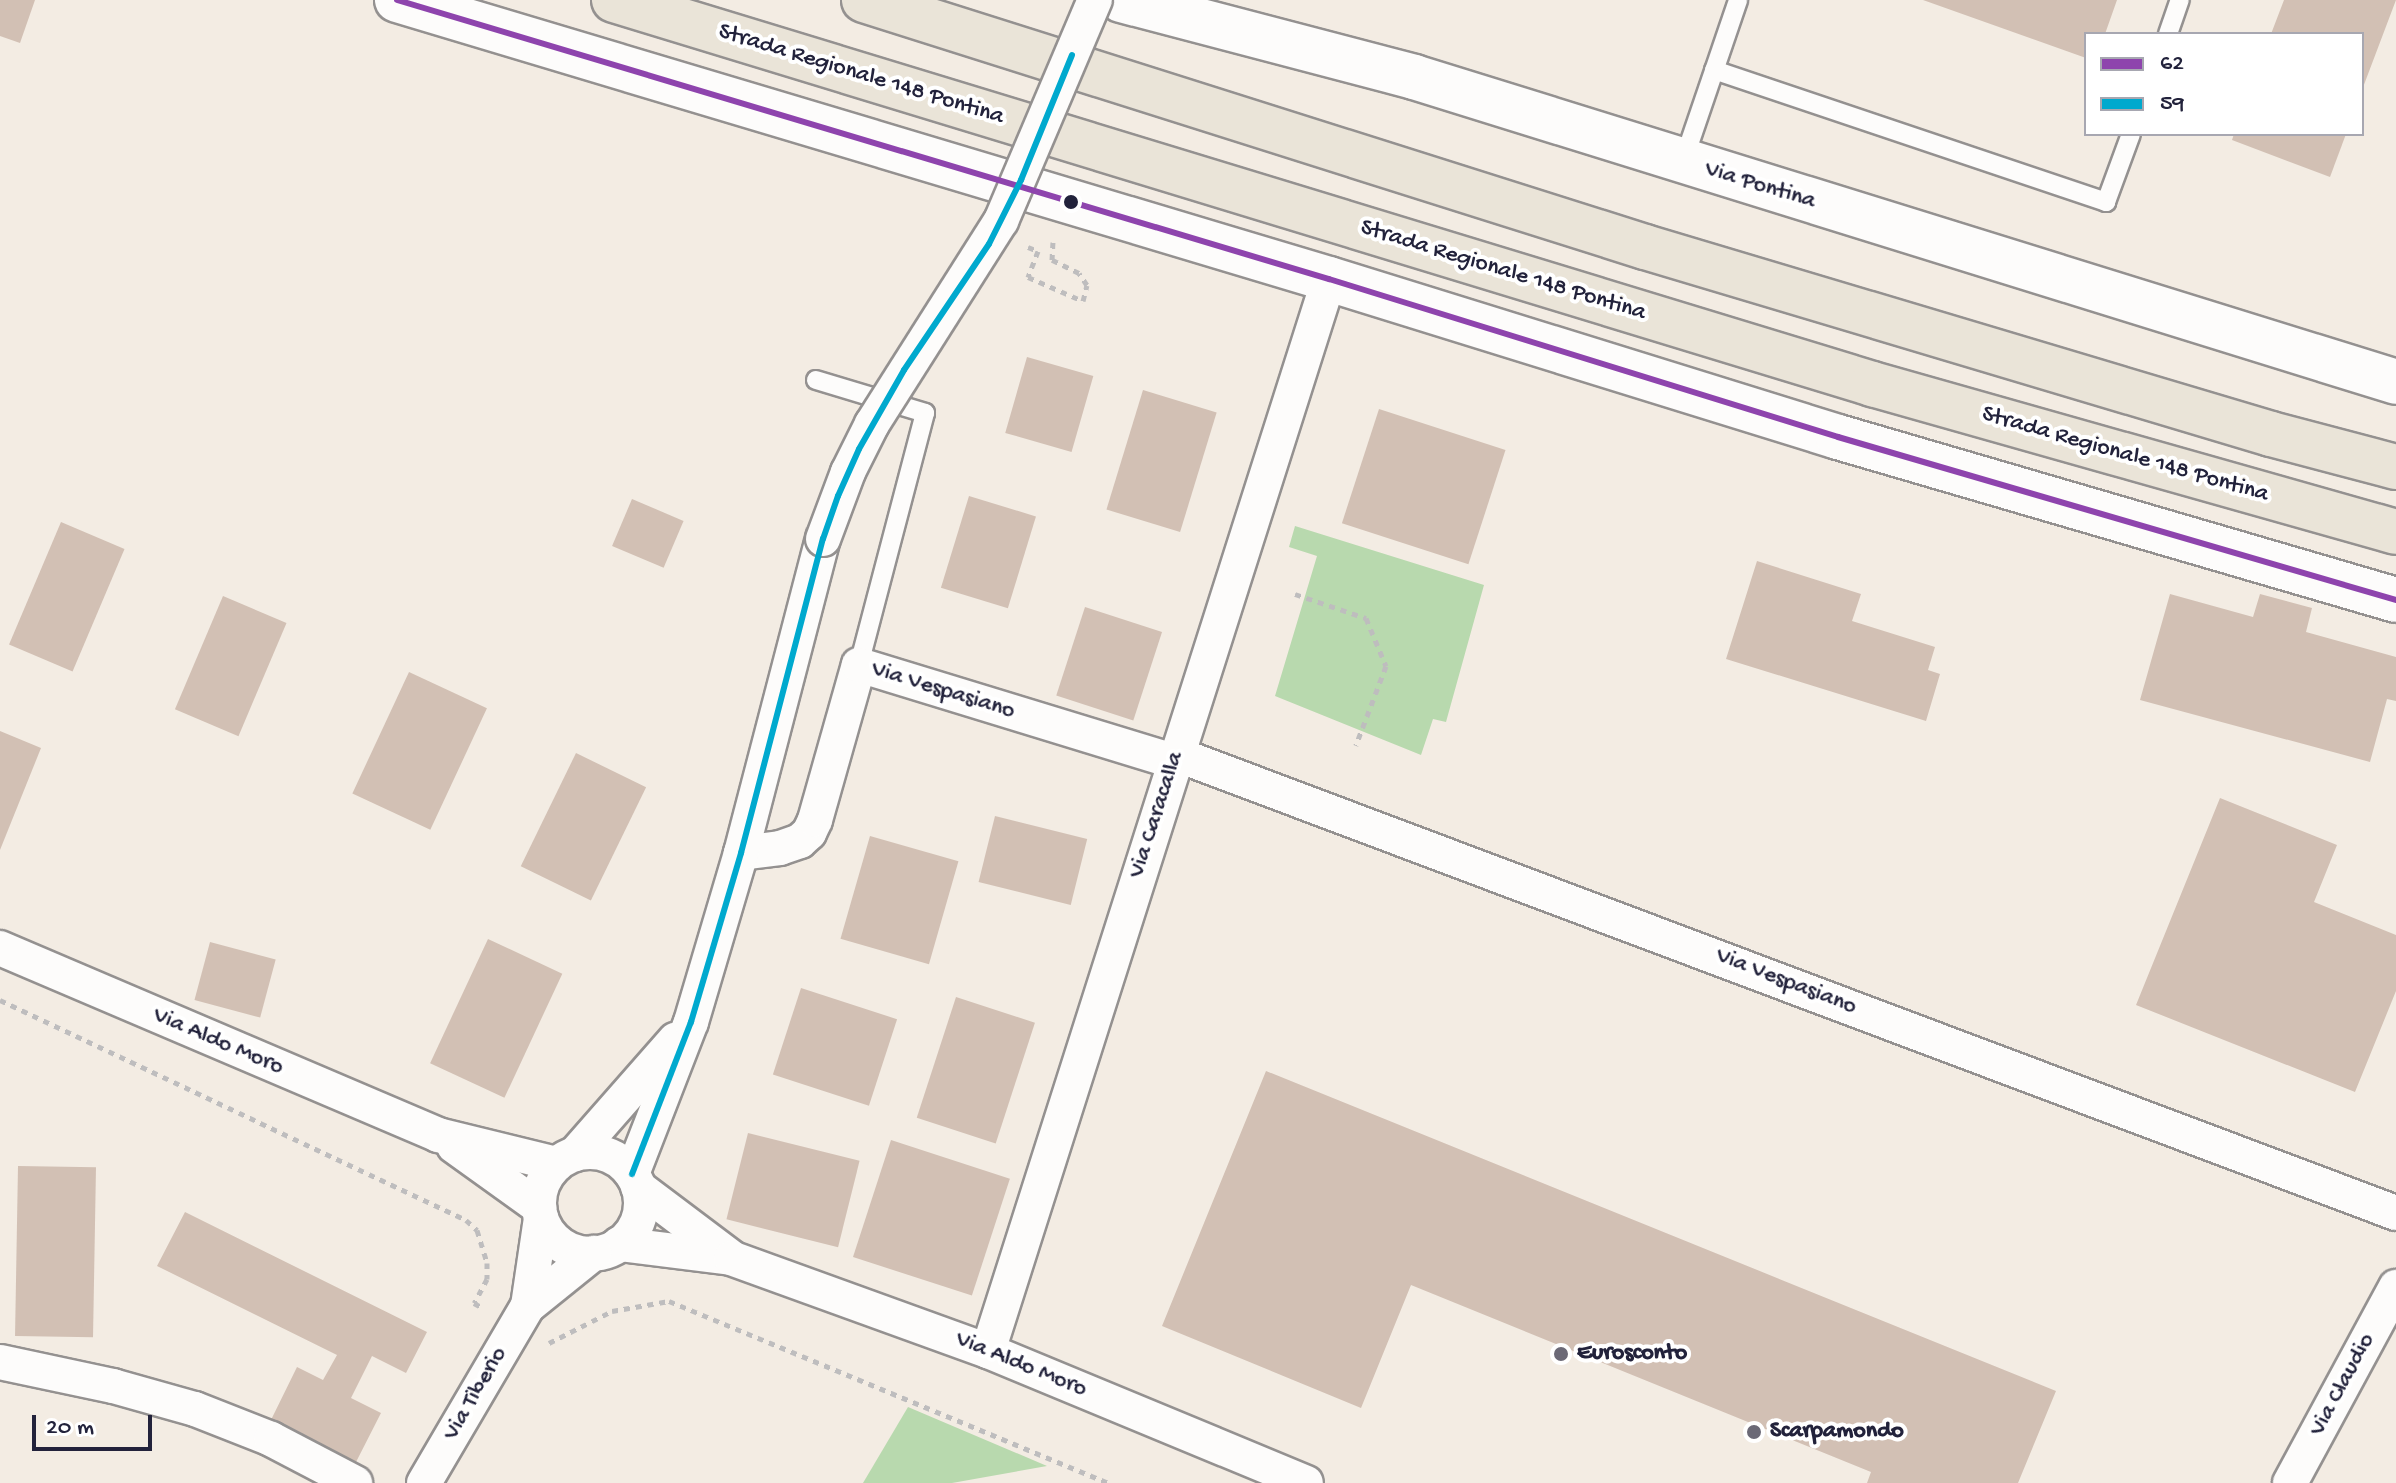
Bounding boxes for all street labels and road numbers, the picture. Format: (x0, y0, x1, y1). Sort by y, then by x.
street label: Strada Regionale 148 Pontina (715, 18, 1007, 132)
street label: Via Pontina (1701, 156, 1819, 216)
street label: Strada Regionale 148 Pontina (1357, 214, 1649, 328)
street label: Strada Regionale 148 Pontina (1978, 400, 2272, 510)
street label: Via Vespasiano (868, 656, 1018, 726)
street label: Via Caracalla (1123, 748, 1191, 882)
street label: Via Vespasiano (1712, 942, 1860, 1022)
street label: Via Aldo Moro (148, 1002, 288, 1082)
street label: Via Aldo Moro (951, 1326, 1091, 1404)
street label: Via Claudio (2304, 1329, 2382, 1441)
street label: Via Tiberio (438, 1342, 514, 1446)

